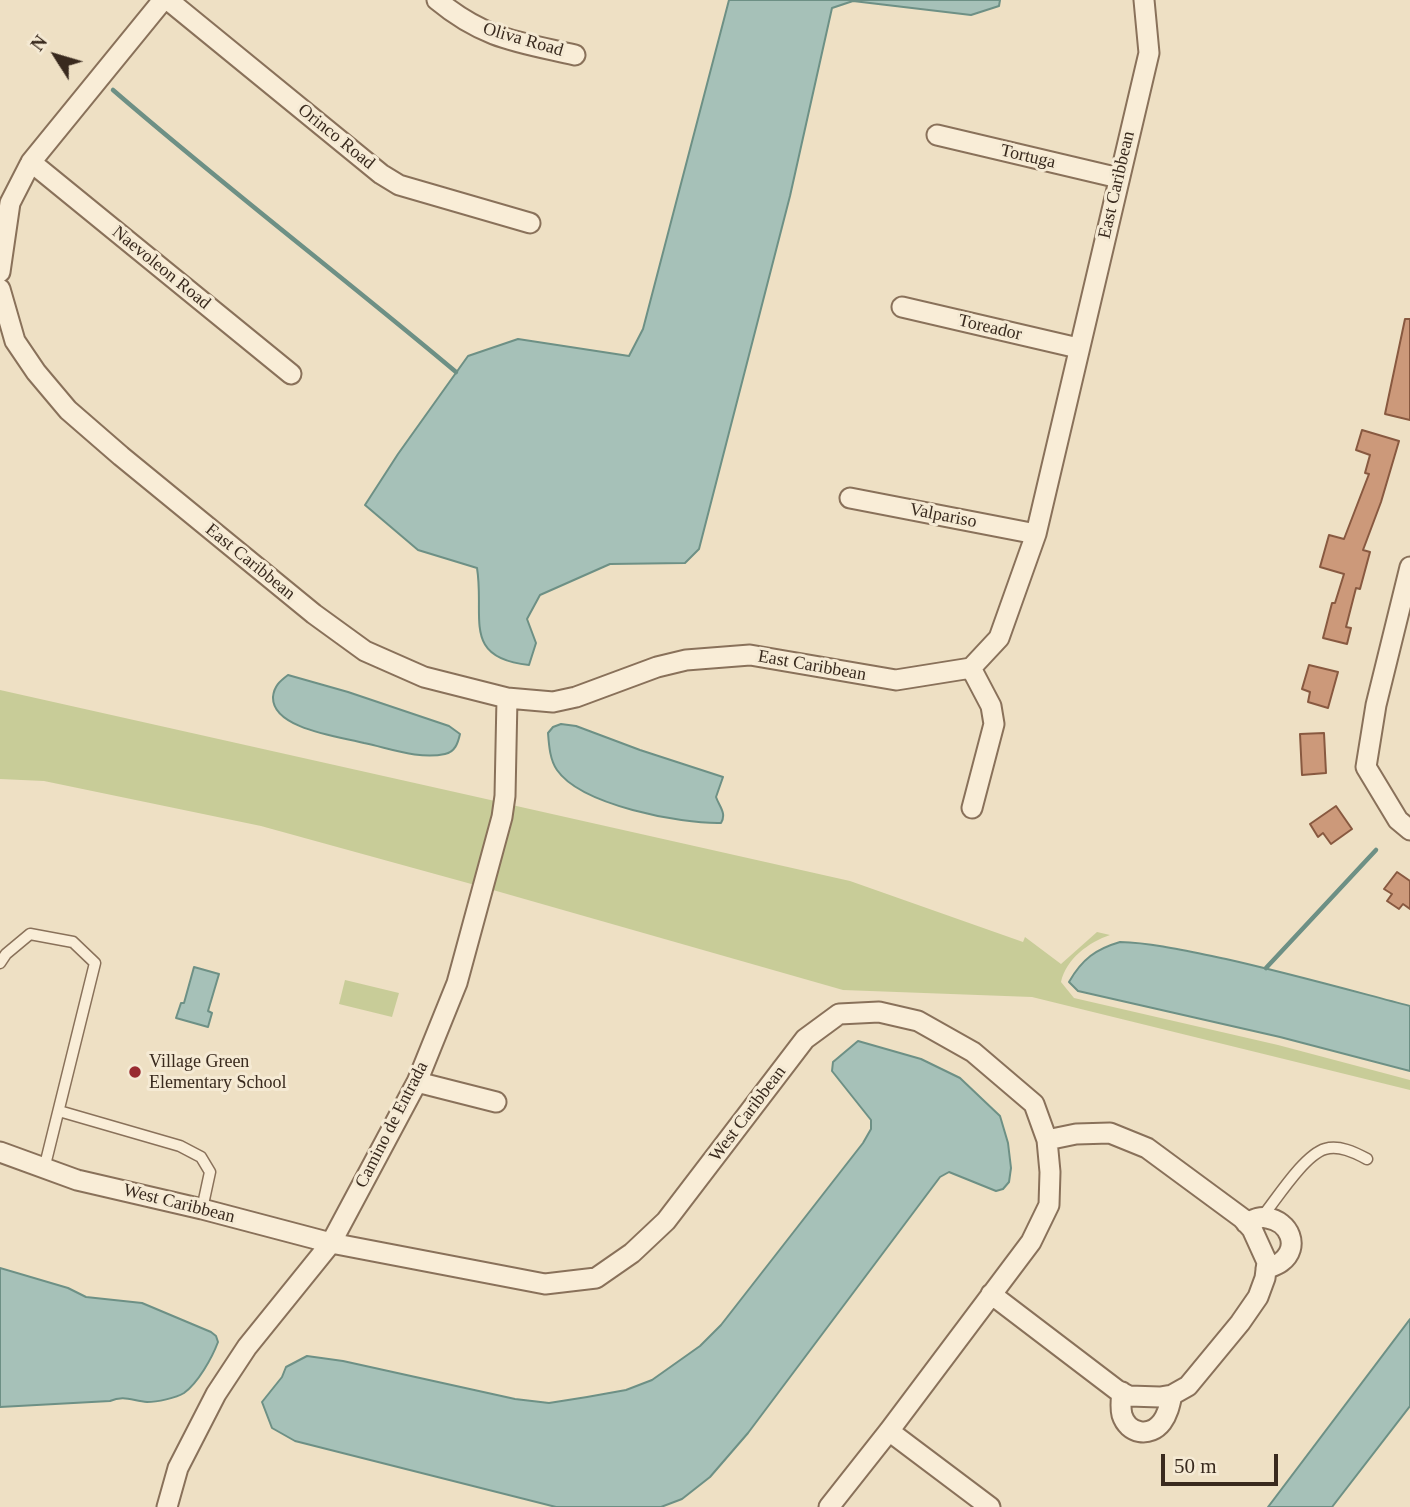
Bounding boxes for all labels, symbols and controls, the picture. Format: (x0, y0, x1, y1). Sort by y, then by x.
street label: Oliva Road (480, 18, 566, 62)
north arrow (21, 21, 91, 91)
text: N (26, 31, 51, 55)
street label: Orinco Road (293, 100, 379, 174)
street label: East Caribbean (1094, 129, 1140, 241)
street label: Tortuga (998, 140, 1058, 174)
street label: Naevoleon Road (107, 222, 215, 314)
street label: Toreador (956, 310, 1024, 346)
street label: Valpariso (908, 499, 978, 533)
street label: East Caribbean (201, 519, 299, 605)
street label: East Caribbean (756, 646, 868, 686)
place label: Village Green Elementary School (149, 1051, 286, 1094)
street label: Camino de Entrada (351, 1058, 433, 1192)
street label: West Caribbean (705, 1062, 791, 1166)
marker: Village Green Elementary School (127, 1064, 143, 1080)
street label: West Caribbean (121, 1180, 237, 1228)
scale bar (1165, 1440, 1282, 1484)
text: 50 m (1174, 1454, 1217, 1478)

